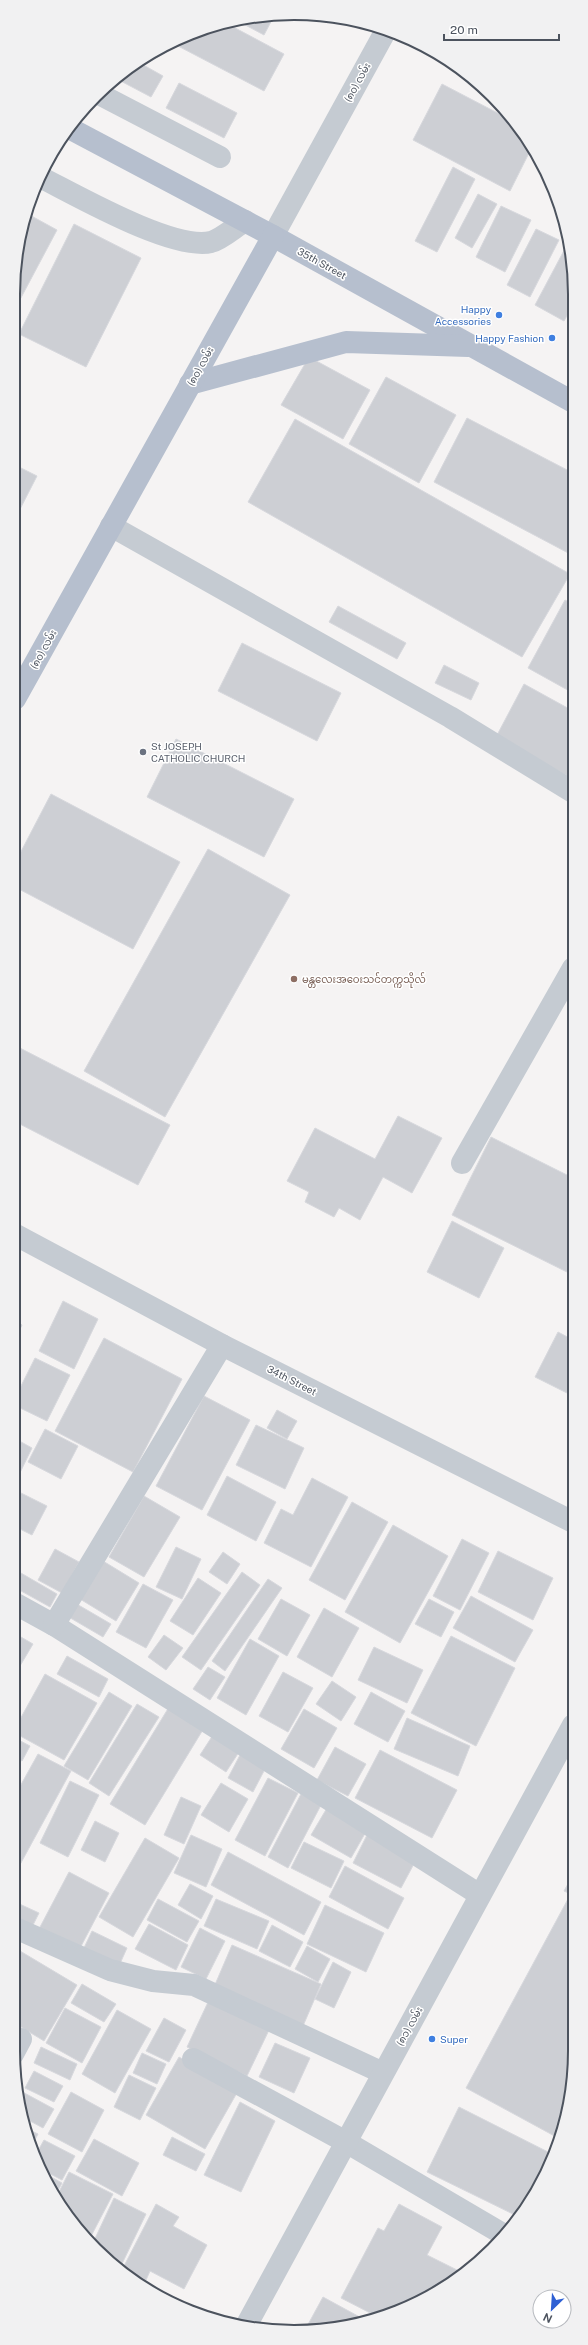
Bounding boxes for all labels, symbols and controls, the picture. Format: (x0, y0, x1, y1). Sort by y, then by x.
scale bar (444, 16, 559, 42)
text: 20 m (450, 23, 478, 37)
street label: (၈၀) လမ်း (340, 60, 373, 104)
street label: 35th Street (295, 245, 349, 281)
place label: Happy Accessories (435, 303, 492, 327)
marker: Happy Accessories (494, 310, 504, 320)
place label: Happy Fashion (475, 332, 544, 344)
marker: Happy Fashion (547, 333, 557, 343)
street label: (၈၀) လမ်း (183, 344, 216, 388)
street label: (၈၀) လမ်း (26, 627, 59, 671)
place label: St JOSEPH CATHOLIC CHURCH (151, 740, 246, 764)
marker: St JOSEPH CATHOLIC CHURCH (138, 747, 148, 757)
place label: မန္တလေးအဝေးသင်တက္ကသိုလ် (302, 972, 426, 988)
marker: မန္တလေးအဝေးသင်တက္ကသိုလ် (289, 974, 299, 984)
street label: 34th Street (265, 1362, 319, 1398)
street label: (၈၁) လမ်း (393, 2004, 425, 2048)
place label: Super (440, 2033, 468, 2045)
marker: Super (427, 2034, 437, 2044)
north arrow (532, 2289, 572, 2329)
text: N (541, 2311, 554, 2325)

